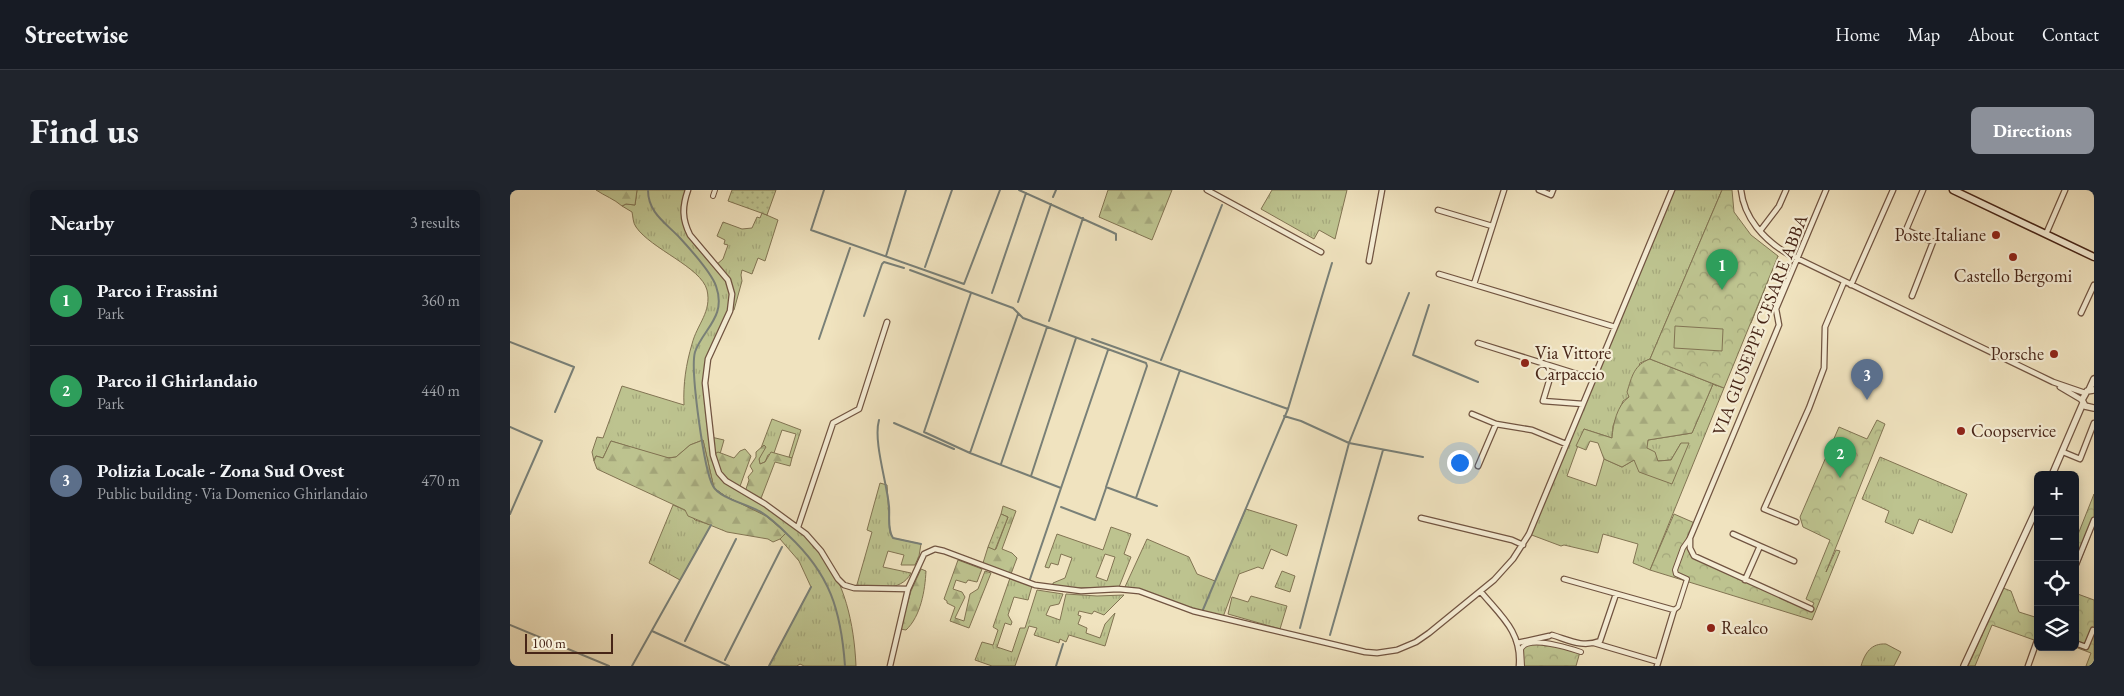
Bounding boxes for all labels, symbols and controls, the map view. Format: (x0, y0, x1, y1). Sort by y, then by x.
text: Streetwise (25, 19, 128, 50)
text: Home (1835, 23, 1880, 46)
text: Map (1908, 23, 1940, 46)
text: About (1968, 23, 2014, 46)
text: Contact (2042, 23, 2099, 46)
button: Directions (1971, 107, 2094, 154)
text: Find us (30, 108, 139, 153)
text: Nearby (50, 209, 114, 236)
street label: VIA GIUSEPPE CESARE ABBA (1707, 210, 1813, 439)
text: 3 results (410, 212, 460, 233)
place label: Poste Italiane (1895, 223, 1986, 246)
marker: Poste Italiane (1990, 229, 2002, 241)
pin: 1 (1706, 249, 1738, 290)
marker: Castello Bergomi (2007, 251, 2019, 263)
place label: Castello Bergomi (1954, 264, 2073, 287)
text: Parco i Frassini (97, 278, 218, 303)
text: 1 (62, 290, 70, 311)
text: 360 m (421, 290, 460, 311)
text: Park (97, 303, 124, 324)
place label: Via Vittore Carpaccio (1535, 341, 1611, 385)
place label: Porsche (1991, 342, 2044, 365)
marker: Porsche (2048, 348, 2060, 360)
marker: Via Vittore Carpaccio (1519, 357, 1531, 369)
pin: 3 (1851, 359, 1883, 400)
text: Parco il Ghirlandaio (97, 368, 258, 393)
text: 2 (62, 380, 70, 401)
text: 440 m (421, 380, 460, 401)
text: Park (97, 393, 124, 414)
place label: Coopservice (1971, 419, 2056, 442)
marker: Coopservice (1955, 425, 1967, 437)
pin: 2 (1824, 437, 1856, 478)
your location (1447, 450, 1473, 476)
text: Polizia Locale - Zona Sud Ovest (97, 458, 344, 483)
text: 3 (62, 470, 70, 491)
text: 470 m (421, 470, 460, 491)
map controls (2034, 471, 2079, 651)
button: + (2034, 471, 2079, 516)
text: Public building · Via Domenico Ghirlandaio (97, 483, 368, 504)
button: − (2034, 516, 2079, 561)
button: locate (2034, 561, 2079, 606)
button: layers (2034, 606, 2079, 651)
place label: Realco (1721, 616, 1768, 639)
marker: Realco (1705, 622, 1717, 634)
scale bar (525, 631, 612, 654)
text: 100 m (532, 634, 566, 652)

